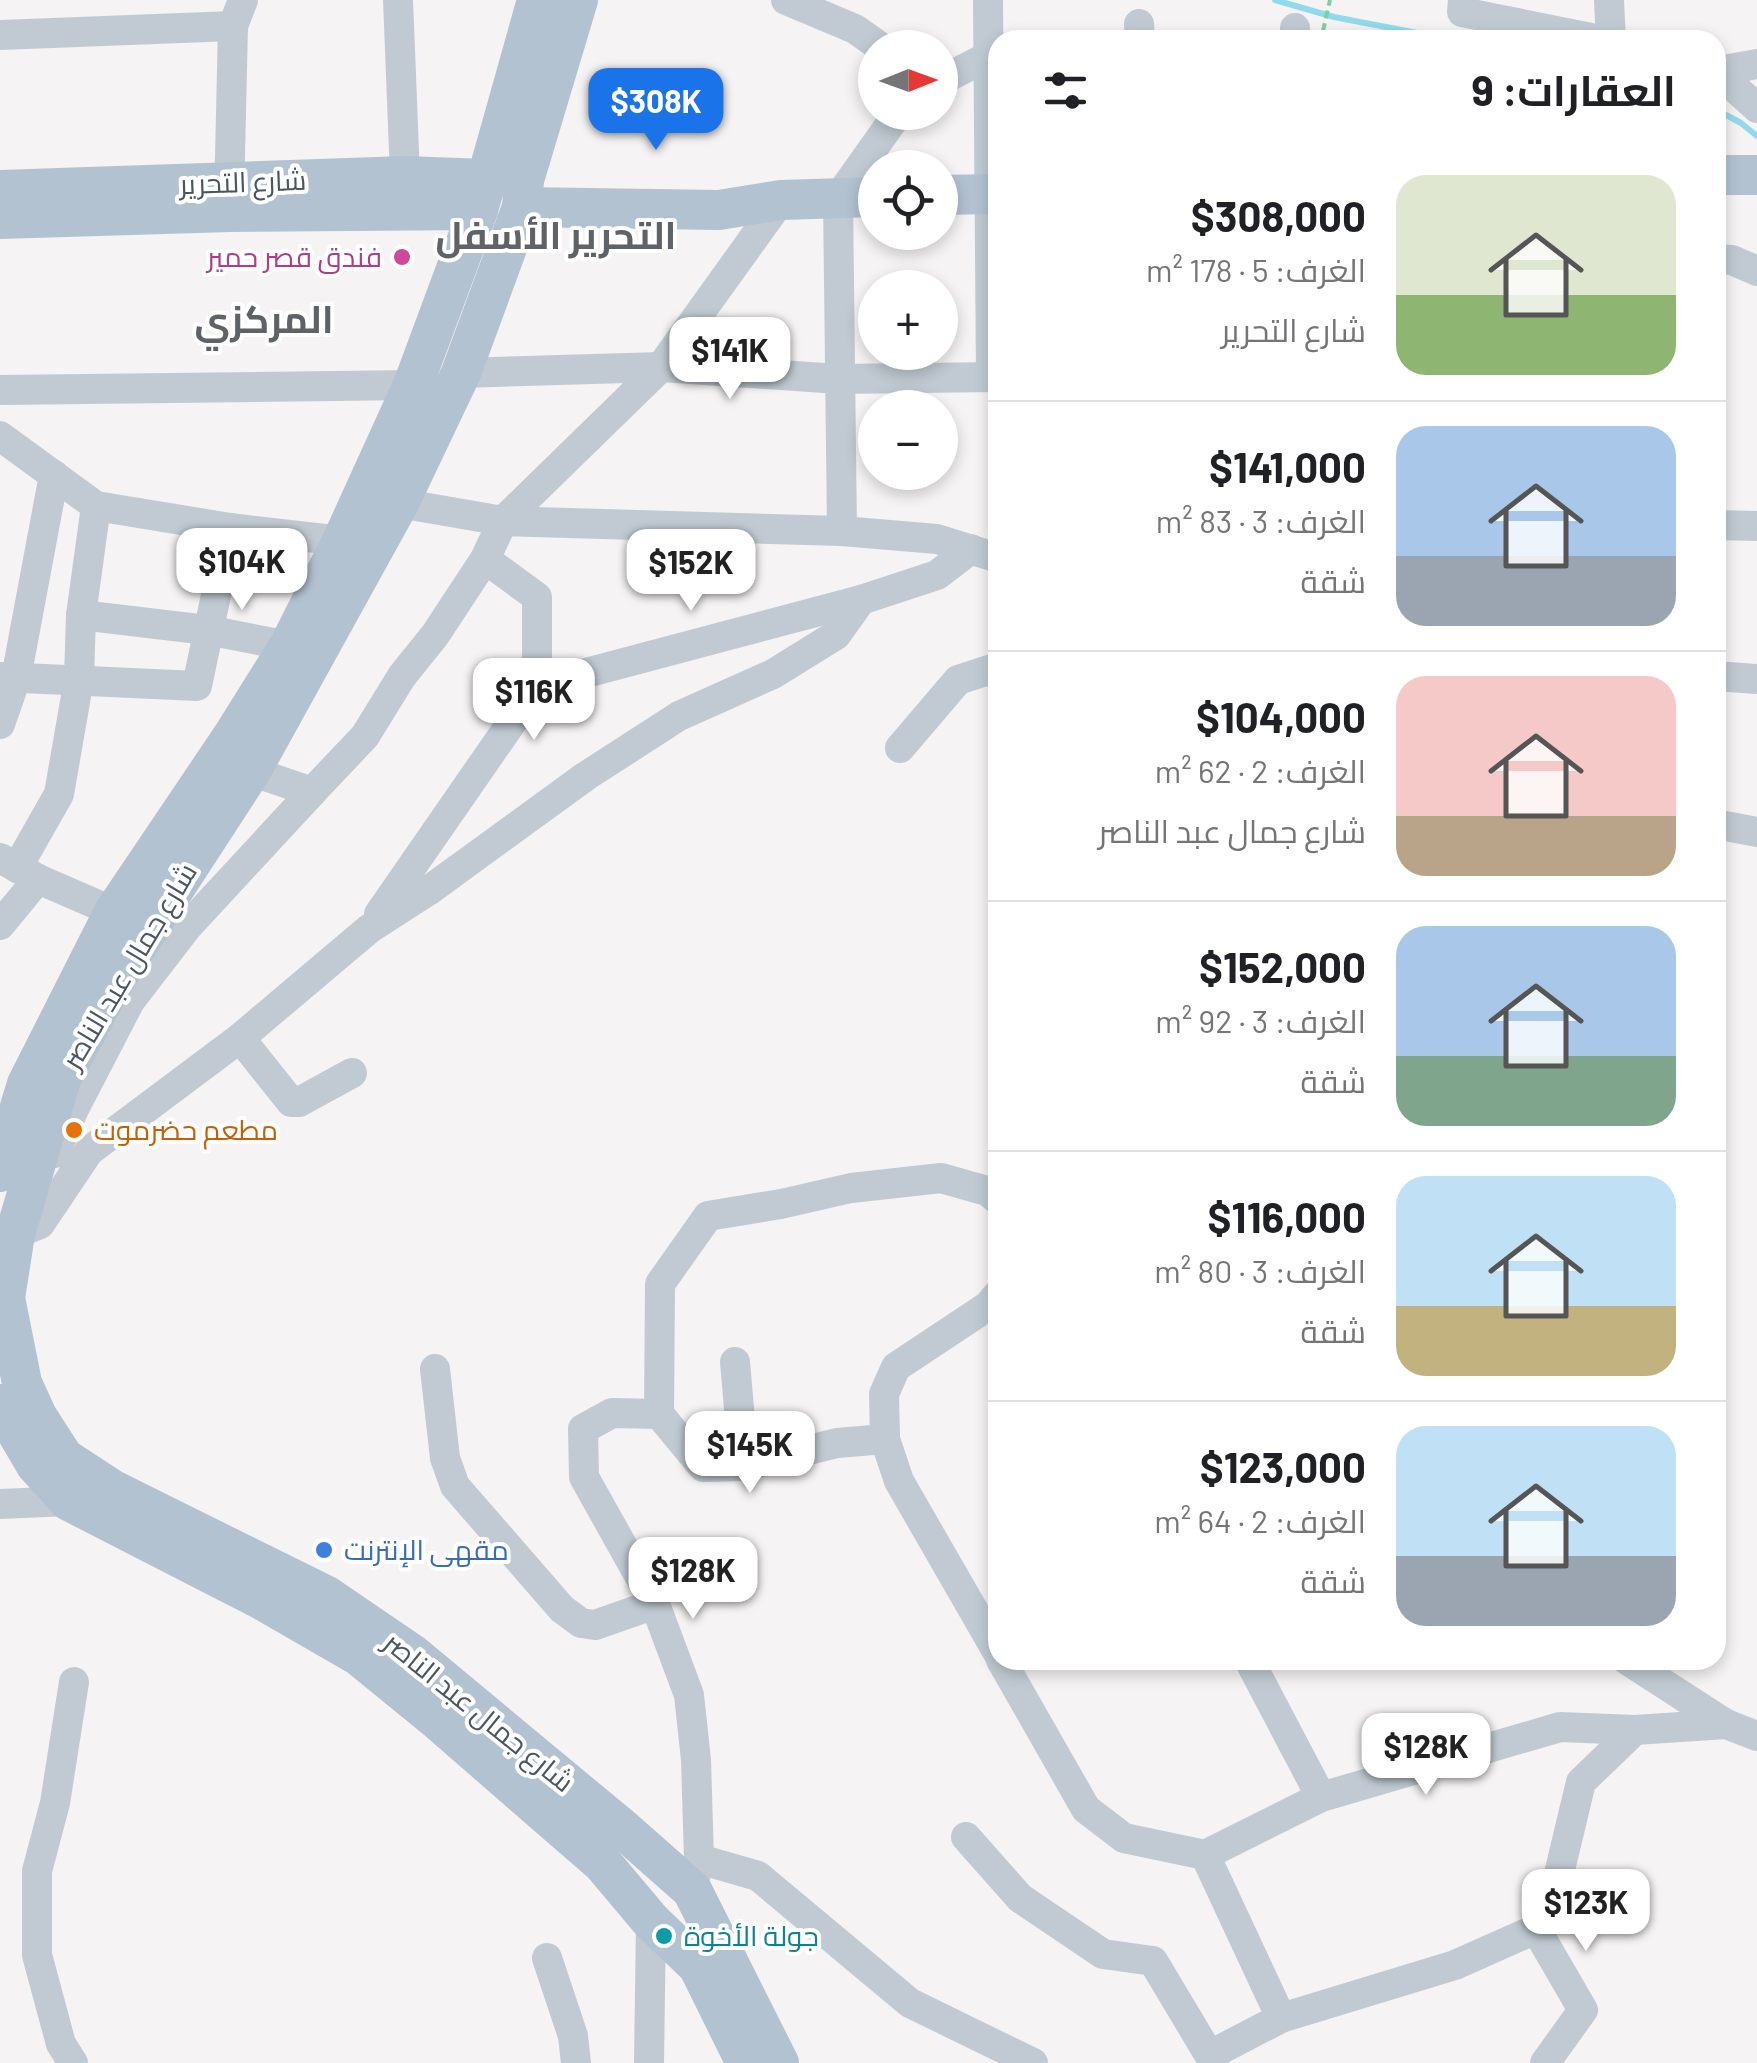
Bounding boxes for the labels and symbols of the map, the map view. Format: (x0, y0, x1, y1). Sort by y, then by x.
north arrow (858, 30, 958, 130)
pin: $308K (586, 68, 726, 153)
street label: شارع التحرير (177, 162, 307, 203)
district label: التحرير الأسفل (436, 211, 676, 259)
place label: فندق قصر حمير (205, 239, 382, 274)
marker: فندق قصر حمير (391, 246, 413, 268)
district label: المركزي (194, 295, 334, 351)
pin: $141K (660, 317, 800, 402)
pin: $104K (172, 528, 312, 613)
pin: $152K (621, 529, 761, 614)
pin: $116K (464, 658, 604, 743)
street label: شارع جمال عبد الناصر (52, 856, 206, 1078)
place label: مطعم حضرموت (94, 1112, 278, 1150)
marker: مطعم حضرموت (63, 1119, 85, 1141)
pin: $145K (680, 1411, 820, 1496)
place label: مقهى الإنترنت (344, 1532, 509, 1568)
pin: $128K (623, 1537, 763, 1622)
marker: مقهى الإنترنت (313, 1539, 335, 1561)
street label: شارع جمال عبد الناصر (374, 1623, 581, 1800)
pin: $128K (1356, 1713, 1496, 1798)
pin: $123K (1516, 1869, 1656, 1954)
place label: جولة الأخوة (684, 1918, 819, 1952)
marker: جولة الأخوة (653, 1925, 675, 1947)

